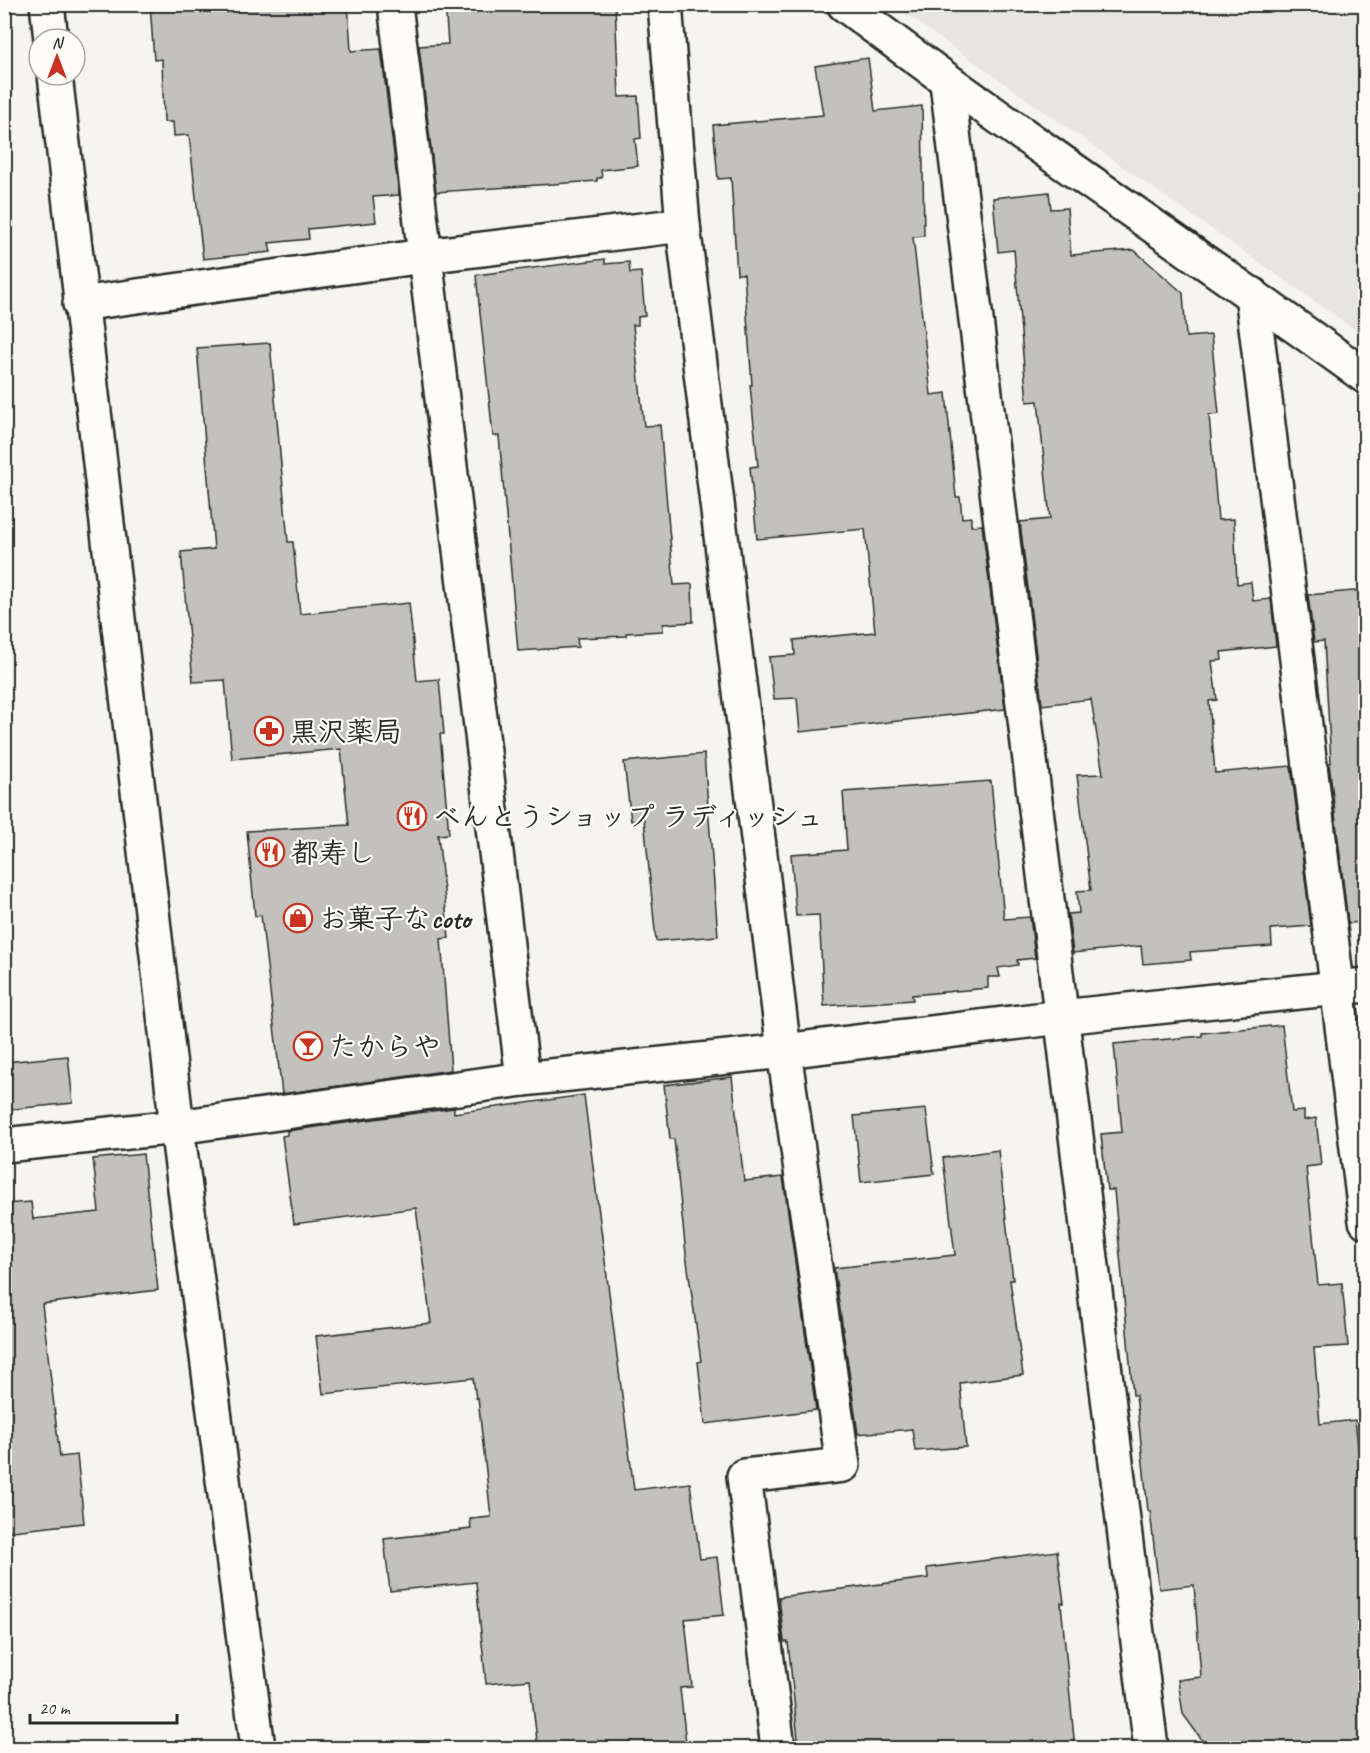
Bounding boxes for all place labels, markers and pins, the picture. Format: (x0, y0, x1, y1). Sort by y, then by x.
place label: 黒沢薬局 (290, 714, 402, 749)
pharmacy icon: 黒沢薬局 (253, 715, 285, 747)
place label: べんとうショップ ラディッシュ (433, 799, 824, 834)
restaurant icon: べんとうショップ ラディッシュ (396, 800, 428, 832)
place label: 都寿し (291, 835, 375, 870)
restaurant icon: 都寿し (254, 836, 286, 868)
place label: お菓子なcoto (319, 901, 474, 936)
shop icon: お菓子なcoto (282, 902, 314, 934)
place label: たからや (329, 1029, 441, 1064)
bar icon: たからや (292, 1030, 324, 1062)

